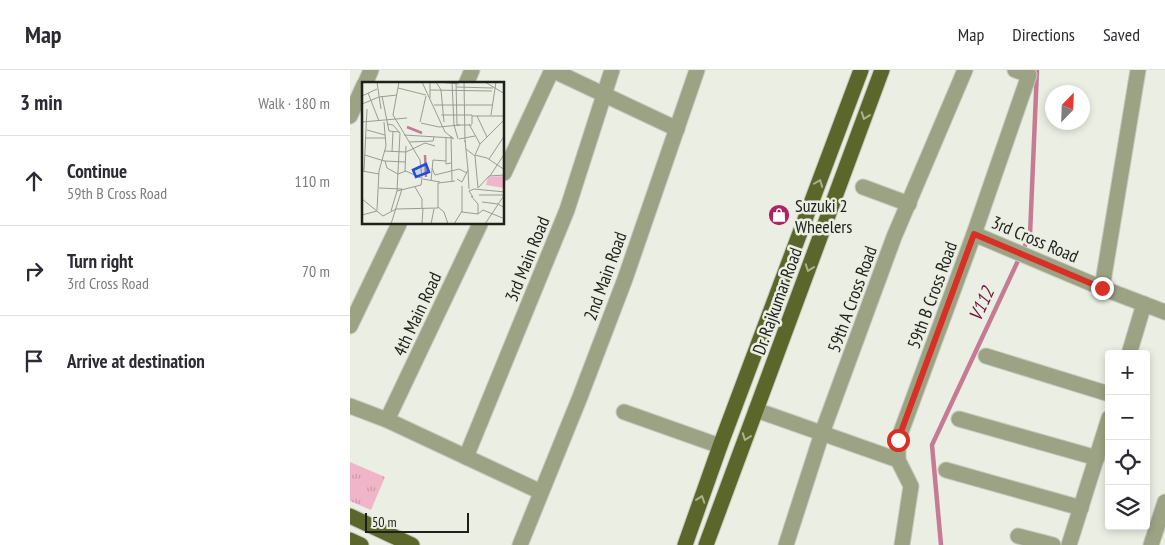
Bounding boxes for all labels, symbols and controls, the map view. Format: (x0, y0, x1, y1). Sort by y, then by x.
text: Map (25, 19, 62, 50)
text: Map (958, 23, 984, 46)
text: Directions (1012, 23, 1075, 46)
text: Saved (1103, 23, 1140, 46)
inset map (362, 82, 505, 225)
north arrow (1045, 85, 1090, 130)
text: 3 min (20, 89, 62, 116)
text: Walk · 180 m (258, 93, 330, 113)
one-way arrow (861, 111, 871, 119)
text: Continue (67, 159, 127, 183)
icon: ahead (20, 167, 48, 195)
text: 110 m (295, 171, 330, 191)
one-way arrow (813, 179, 823, 187)
text: 59th B Cross Road (67, 183, 167, 203)
place label: Suzuki 2 Wheelers (795, 194, 852, 238)
shop icon: Suzuki 2 Wheelers (767, 203, 791, 227)
street label: 3rd Cross Road (988, 210, 1082, 268)
street label: 3rd Main Road (500, 213, 554, 305)
street label: 2nd Main Road (578, 229, 632, 323)
street label: 59th B Cross Road (902, 238, 962, 352)
street label: 59th A Cross Road (822, 243, 882, 355)
street label: Dr. Rajkumar Road (747, 244, 807, 358)
text: Turn right (67, 249, 133, 273)
icon: right (20, 257, 48, 285)
text: 70 m (302, 261, 330, 281)
one-way arrow (805, 263, 815, 272)
street label: 4th Main Road (388, 268, 446, 360)
text: 3rd Cross Road (67, 273, 149, 293)
route end (1091, 277, 1114, 300)
water label: V112 (963, 282, 1000, 325)
icon: arrive (20, 347, 48, 375)
text: Arrive at destination (67, 349, 205, 373)
map controls (1105, 350, 1150, 530)
button: + (1105, 350, 1150, 395)
button: − (1105, 395, 1150, 440)
route start (887, 429, 910, 452)
one-way arrow (742, 432, 752, 441)
button: locate (1105, 440, 1150, 485)
button: layers (1105, 485, 1150, 530)
one-way arrow (695, 495, 705, 504)
scale bar (365, 510, 469, 533)
text: 50 m (372, 513, 397, 531)

